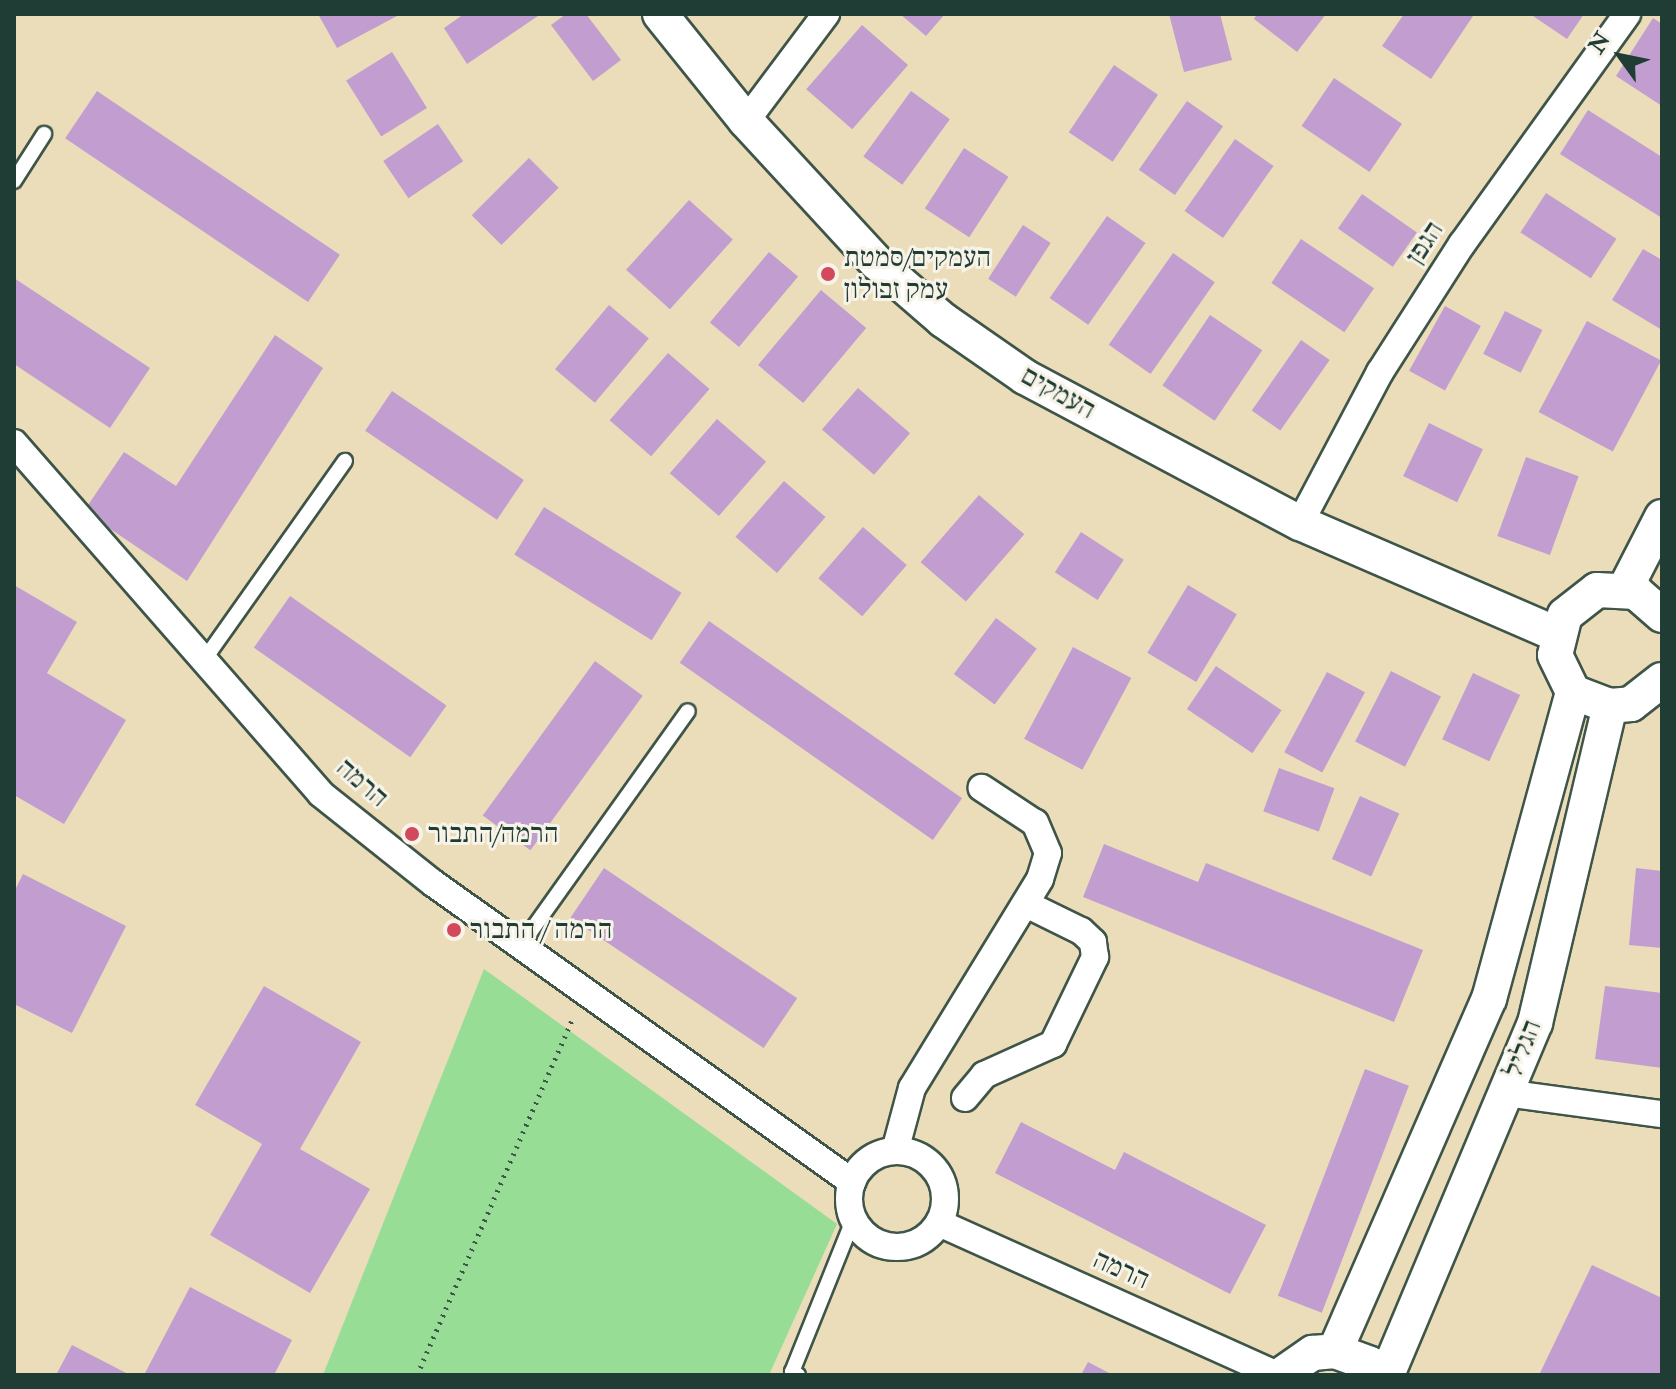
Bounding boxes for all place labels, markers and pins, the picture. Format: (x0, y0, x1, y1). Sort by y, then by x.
place label: העמקים/סמטת עמק זבולון (844, 241, 991, 307)
marker: העמקים/סמטת עמק זבולון (819, 265, 837, 283)
place label: הרמה/התבור (428, 817, 559, 851)
marker: הרמה/התבור (403, 825, 421, 843)
place label: הרמה / התבור (470, 913, 612, 947)
marker: הרמה / התבור (445, 921, 463, 939)

